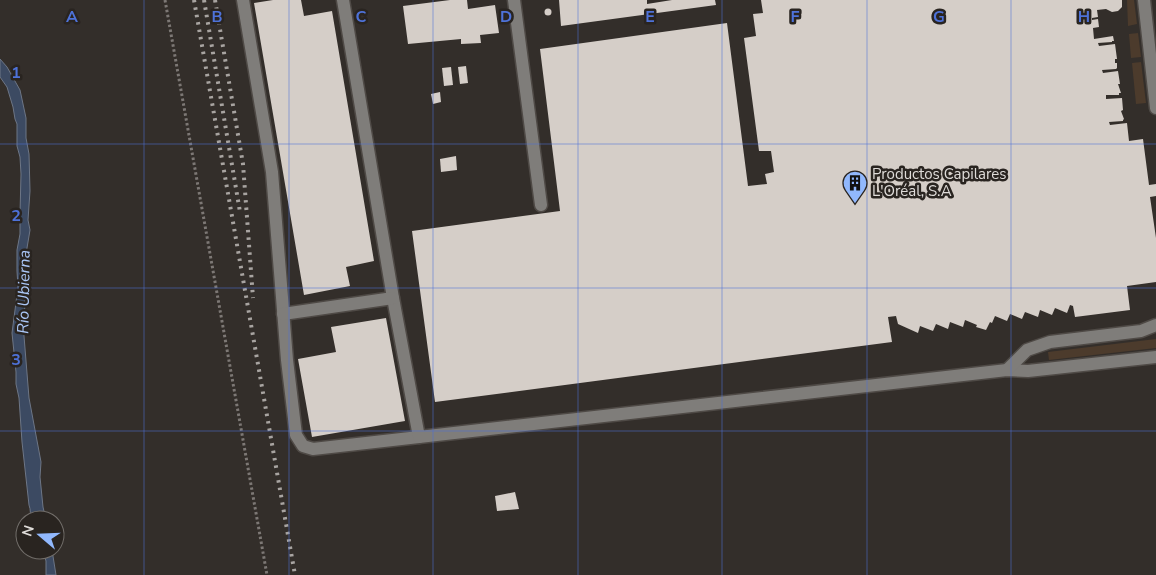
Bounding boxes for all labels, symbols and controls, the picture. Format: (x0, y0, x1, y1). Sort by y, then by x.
text: A (66, 6, 78, 28)
text: B (211, 6, 223, 28)
text: C (356, 6, 367, 28)
text: D (500, 6, 512, 28)
text: E (645, 6, 655, 28)
text: F (791, 6, 800, 28)
text: G (933, 6, 945, 28)
text: H (1078, 6, 1090, 28)
text: 1 (11, 62, 21, 84)
place label: Productos Capilares L'Oréal, S.A (872, 164, 1007, 201)
building icon: Productos Capilares L'Oréal, S.A (842, 170, 868, 204)
text: 2 (11, 205, 21, 227)
water label: Río Ubierna (12, 250, 36, 334)
text: 3 (11, 349, 21, 371)
north arrow (15, 510, 65, 560)
text: N (17, 523, 39, 539)

